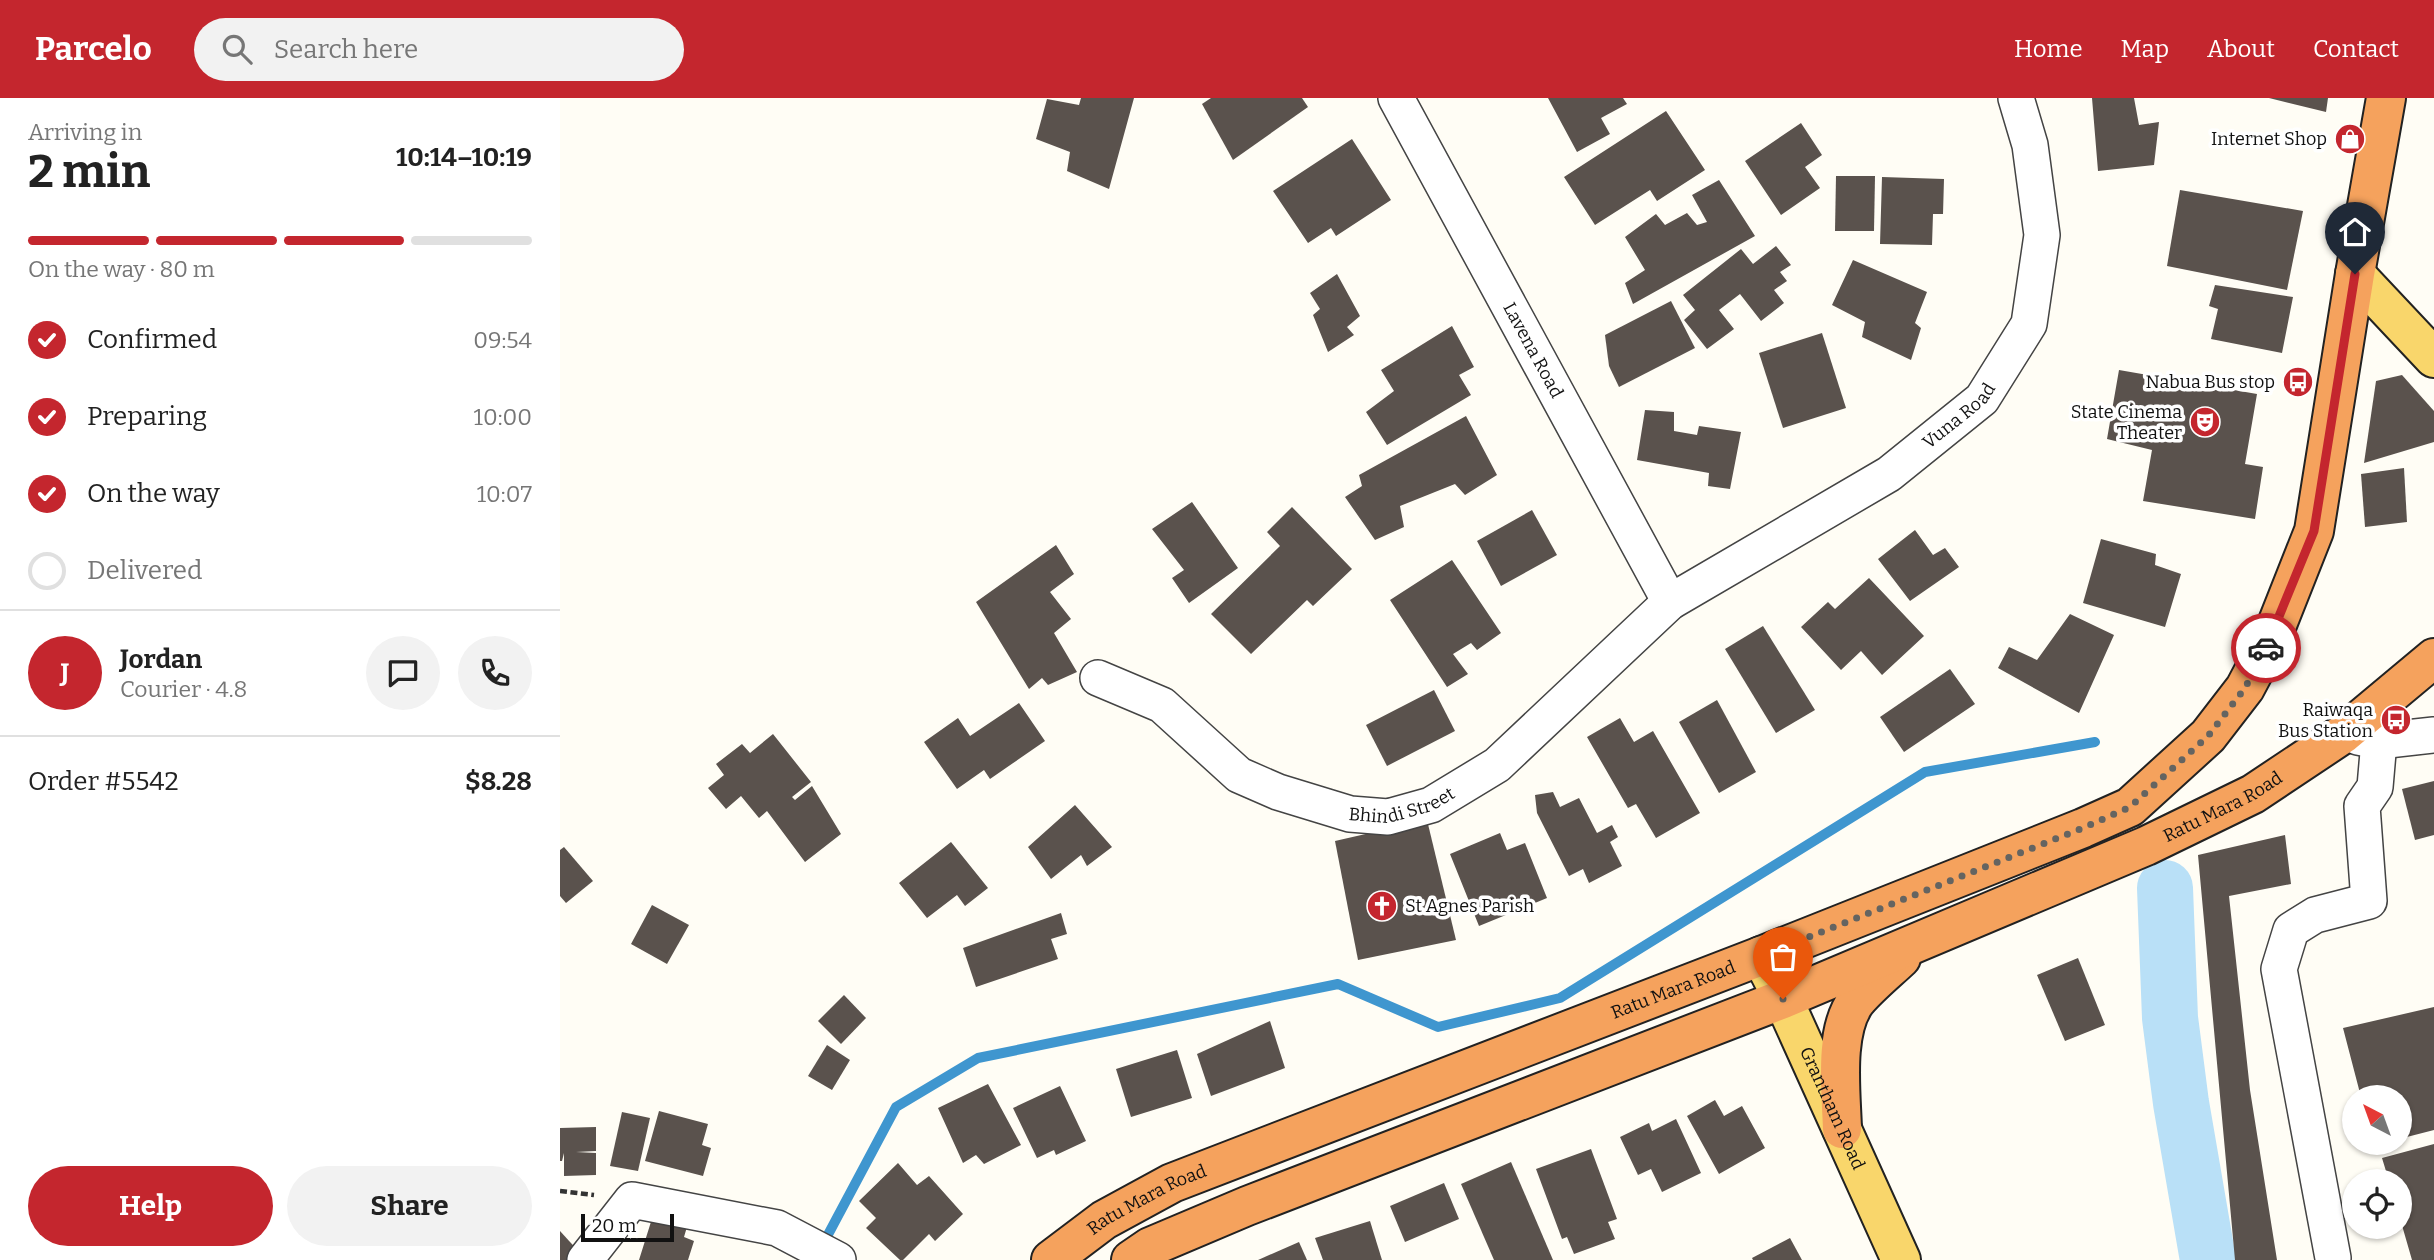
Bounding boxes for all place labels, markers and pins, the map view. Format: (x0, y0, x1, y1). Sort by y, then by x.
shop icon: Internet Shop (2333, 122, 2367, 156)
place label: Internet Shop (2211, 128, 2327, 150)
pin (2325, 202, 2385, 274)
bus stop icon: Nabua Bus stop (2281, 365, 2315, 399)
place label: Nabua Bus stop (2146, 371, 2275, 393)
place label: State Cinema Theater (2071, 401, 2182, 444)
theatre icon: State Cinema Theater (2188, 405, 2222, 439)
place label: Raiwaqa Bus Station (2278, 699, 2374, 742)
bus stop icon: Raiwaqa Bus Station (2379, 703, 2413, 737)
church icon: St Agnes Parish (1365, 889, 1399, 923)
place label: St Agnes Parish (1405, 895, 1534, 917)
pin (1753, 927, 1813, 999)

